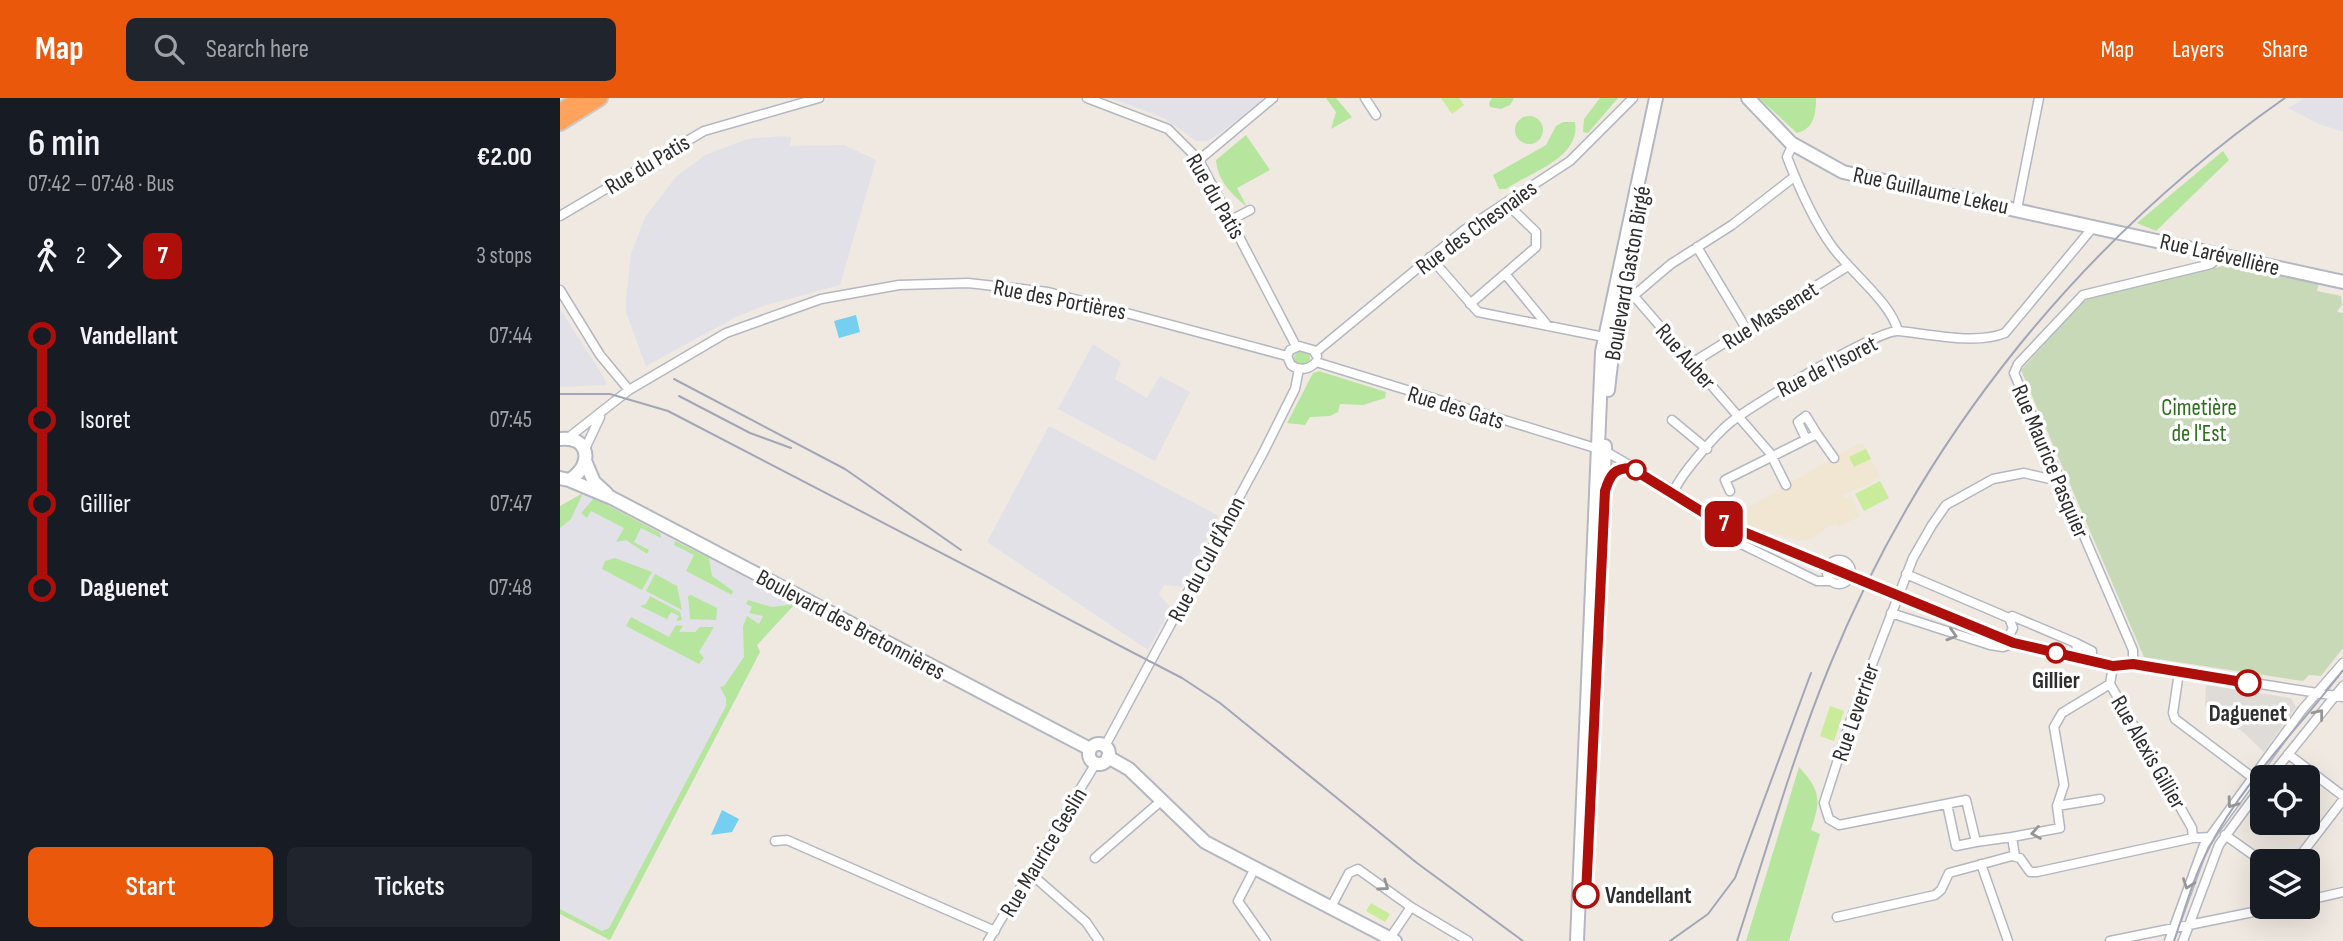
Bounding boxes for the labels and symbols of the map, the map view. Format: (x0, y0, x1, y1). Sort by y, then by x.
street label: Rue du Patis (600, 129, 695, 201)
street label: Rue du Patis (1180, 149, 1251, 244)
street label: Rue Guillaume Lekeu (1851, 161, 2011, 221)
street label: Rue des Chesnaies (1411, 174, 1543, 281)
street label: Boulevard Gaston Birgé (1599, 184, 1657, 363)
street label: Rue Larévellière (2157, 228, 2282, 282)
street label: Rue des Portières (991, 273, 1128, 327)
street label: Rue Massenet (1718, 276, 1823, 356)
street label: Rue Auber (1649, 318, 1722, 396)
street label: Rue de l'Isoret (1773, 330, 1882, 404)
street label: Rue des Gats (1404, 380, 1507, 436)
street label: Rue Maurice Pasquier (2005, 380, 2095, 543)
park label: Cimetière de l'Est (2161, 394, 2237, 448)
unlabelled marker (1626, 460, 1646, 480)
street label: Rue du Cul d'Ânon (1162, 492, 1251, 627)
line badge: 7 (1701, 501, 1747, 547)
street label: Boulevard des Bretonnières (752, 563, 950, 686)
one-way arrow (1946, 626, 1958, 641)
marker: Gillier (2046, 643, 2066, 663)
street label: Rue Leverrier (1826, 659, 1886, 765)
place label: Gillier (2032, 667, 2080, 695)
marker: Daguenet (2235, 670, 2261, 696)
street label: Rue Alexis Gillier (2104, 691, 2192, 815)
place label: Daguenet (2209, 700, 2288, 728)
one-way arrow (2310, 709, 2323, 721)
street label: Rue Maurice Geslin (994, 783, 1093, 922)
one-way arrow (2228, 795, 2241, 808)
one-way arrow (2030, 825, 2042, 840)
one-way arrow (2183, 877, 2197, 889)
one-way arrow (1377, 878, 1390, 891)
marker: Vandellant (1573, 882, 1599, 908)
place label: Vandellant (1605, 882, 1692, 910)

